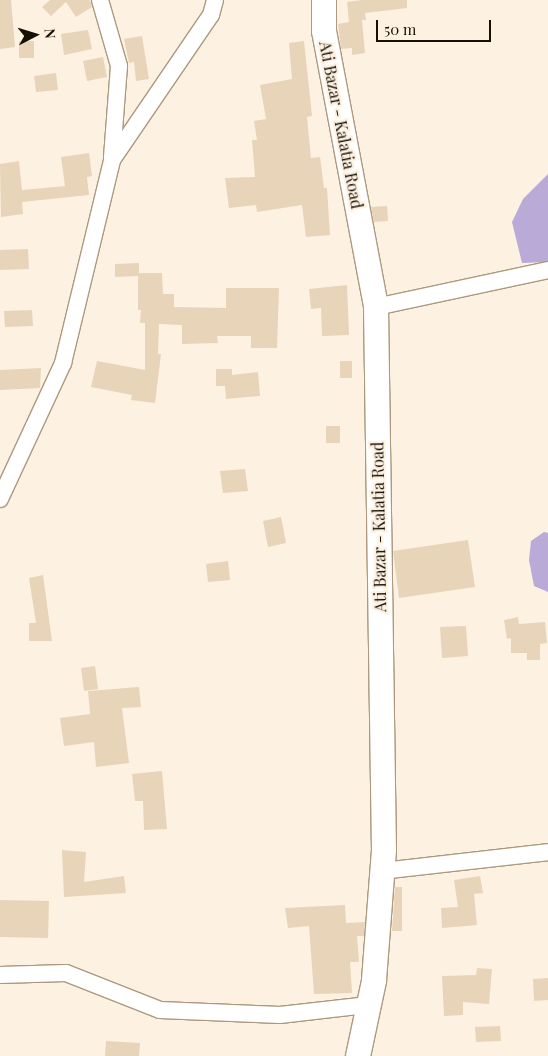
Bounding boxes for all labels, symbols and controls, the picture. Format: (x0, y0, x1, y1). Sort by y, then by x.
north arrow (10, 10, 60, 60)
scale bar (378, 10, 493, 42)
text: 50 m (384, 19, 416, 39)
text: N (41, 28, 60, 40)
street label: Ati Bazar - Kalatia Road (315, 39, 367, 211)
street label: Ati Bazar - Kalatia Road (368, 441, 390, 613)

